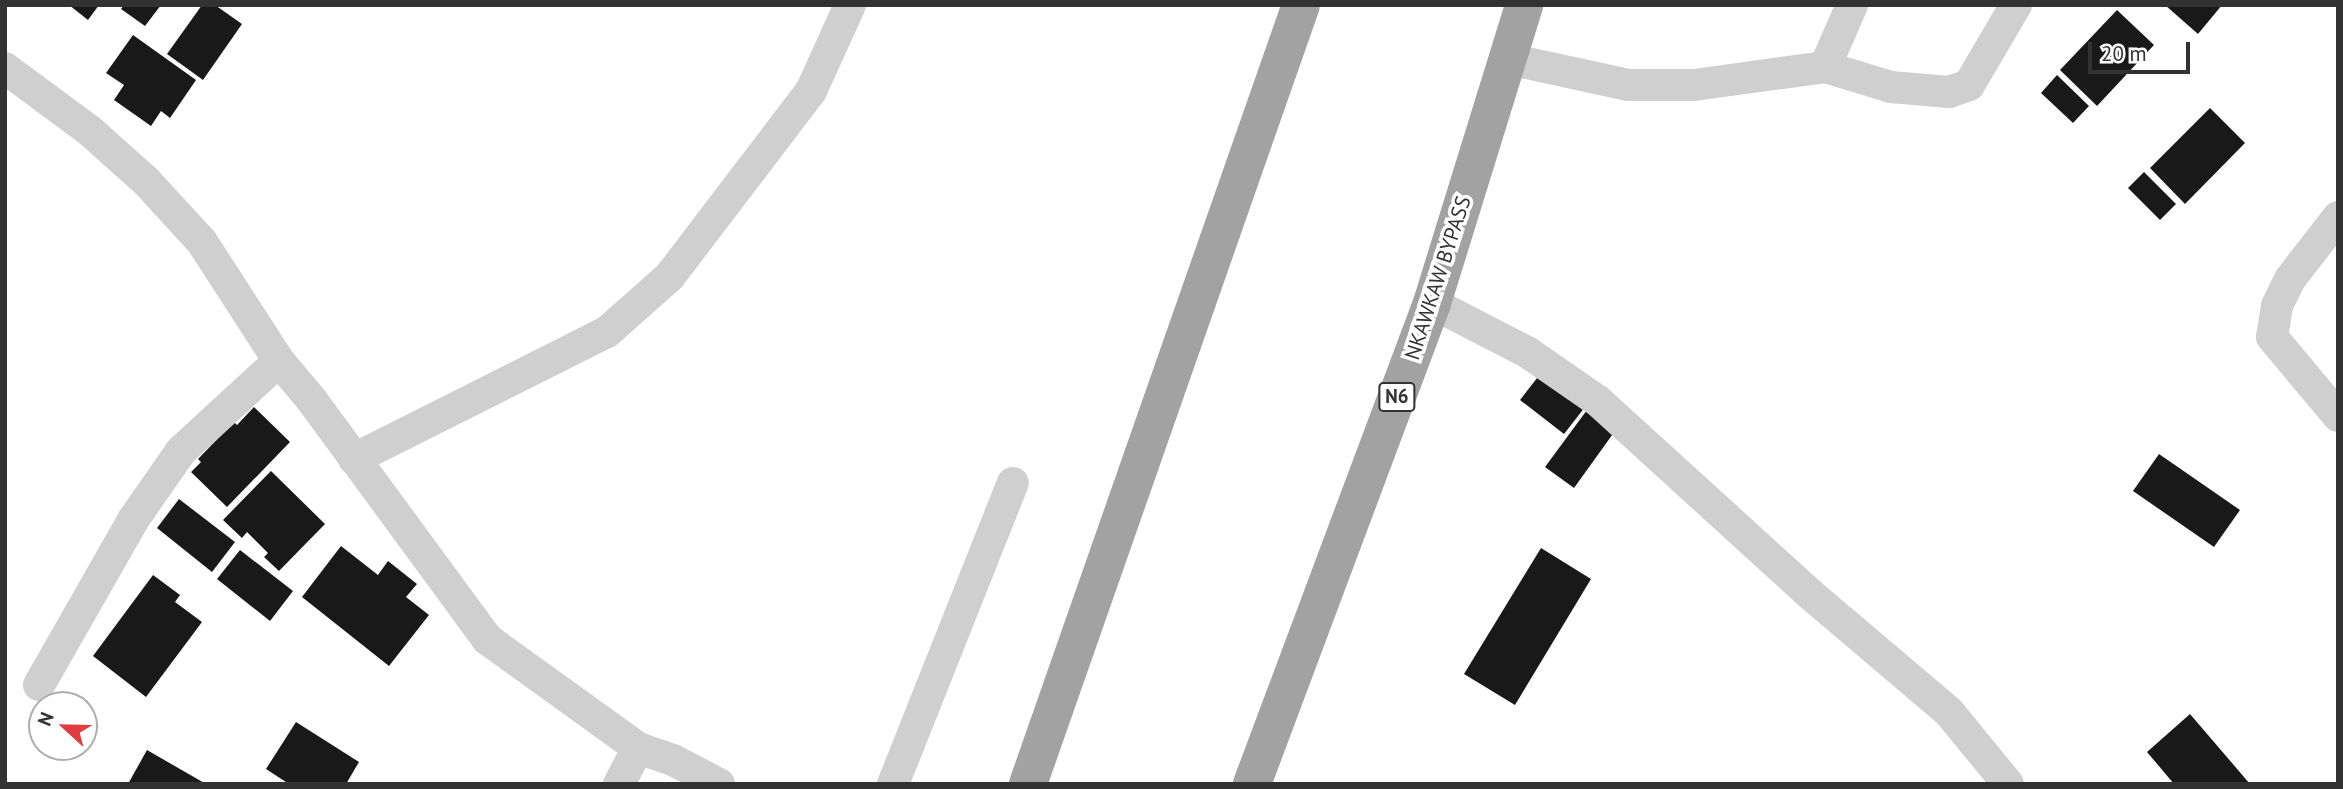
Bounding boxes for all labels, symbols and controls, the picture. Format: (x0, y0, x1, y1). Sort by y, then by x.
scale bar (2091, 28, 2192, 72)
text: 20 m (2101, 40, 2147, 67)
street label: NKAWKAW BYPASS (1400, 193, 1476, 363)
road number: N6 (1378, 382, 1416, 412)
north arrow (28, 691, 98, 761)
text: N (32, 709, 59, 729)

